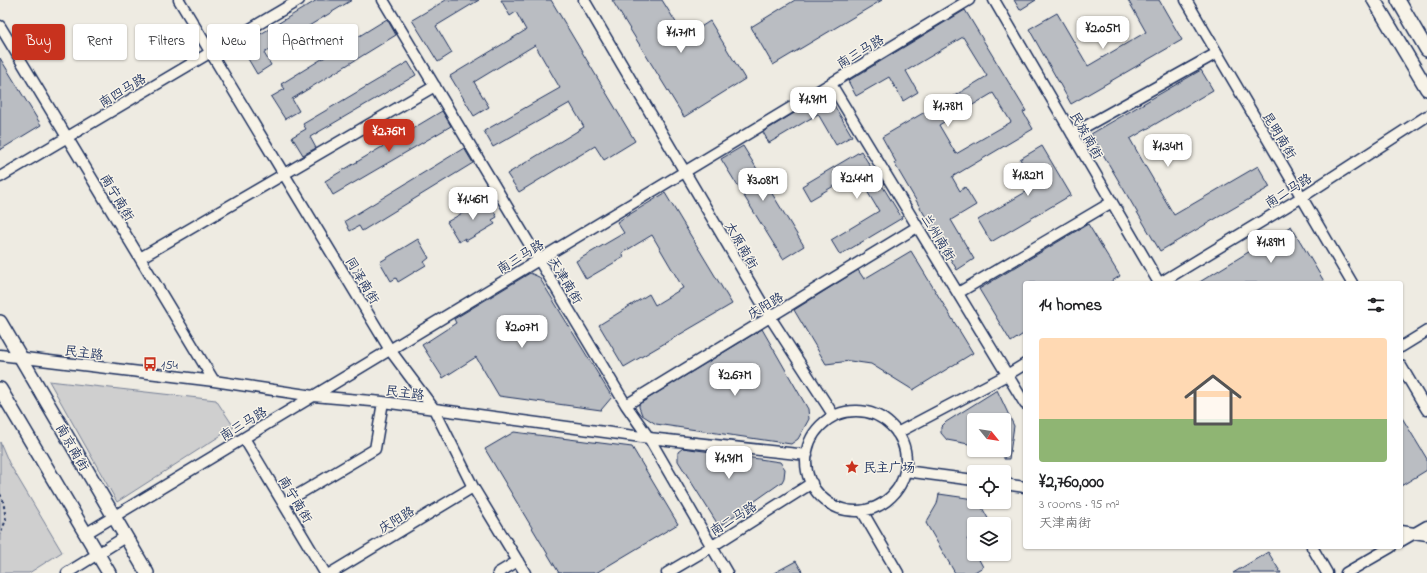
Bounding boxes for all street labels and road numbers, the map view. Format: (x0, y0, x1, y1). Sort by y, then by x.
street label: 南三马路 (834, 31, 888, 74)
street label: 南四马路 (96, 70, 150, 113)
street label: 民族南街 (1064, 108, 1107, 163)
street label: 昆明南街 (1257, 109, 1300, 163)
street label: 南二马路 (1262, 169, 1316, 213)
street label: 南宁南街 (95, 171, 138, 225)
street label: 兰州南街 (916, 211, 959, 265)
street label: 太原南街 (719, 218, 762, 273)
street label: 南三马路 (494, 236, 548, 279)
street label: 同泽南街 (340, 254, 383, 308)
street label: 天津南街 (543, 254, 586, 308)
street label: 庆阳路 (744, 288, 787, 324)
street label: 民主路 (63, 342, 104, 365)
street label: 民主路 (384, 382, 425, 405)
street label: 南三马路 (217, 403, 271, 446)
street label: 南京南街 (50, 420, 93, 475)
street label: 南宁南街 (273, 473, 316, 527)
street label: 南二马路 (707, 497, 761, 541)
street label: 庆阳路 (375, 502, 418, 538)

